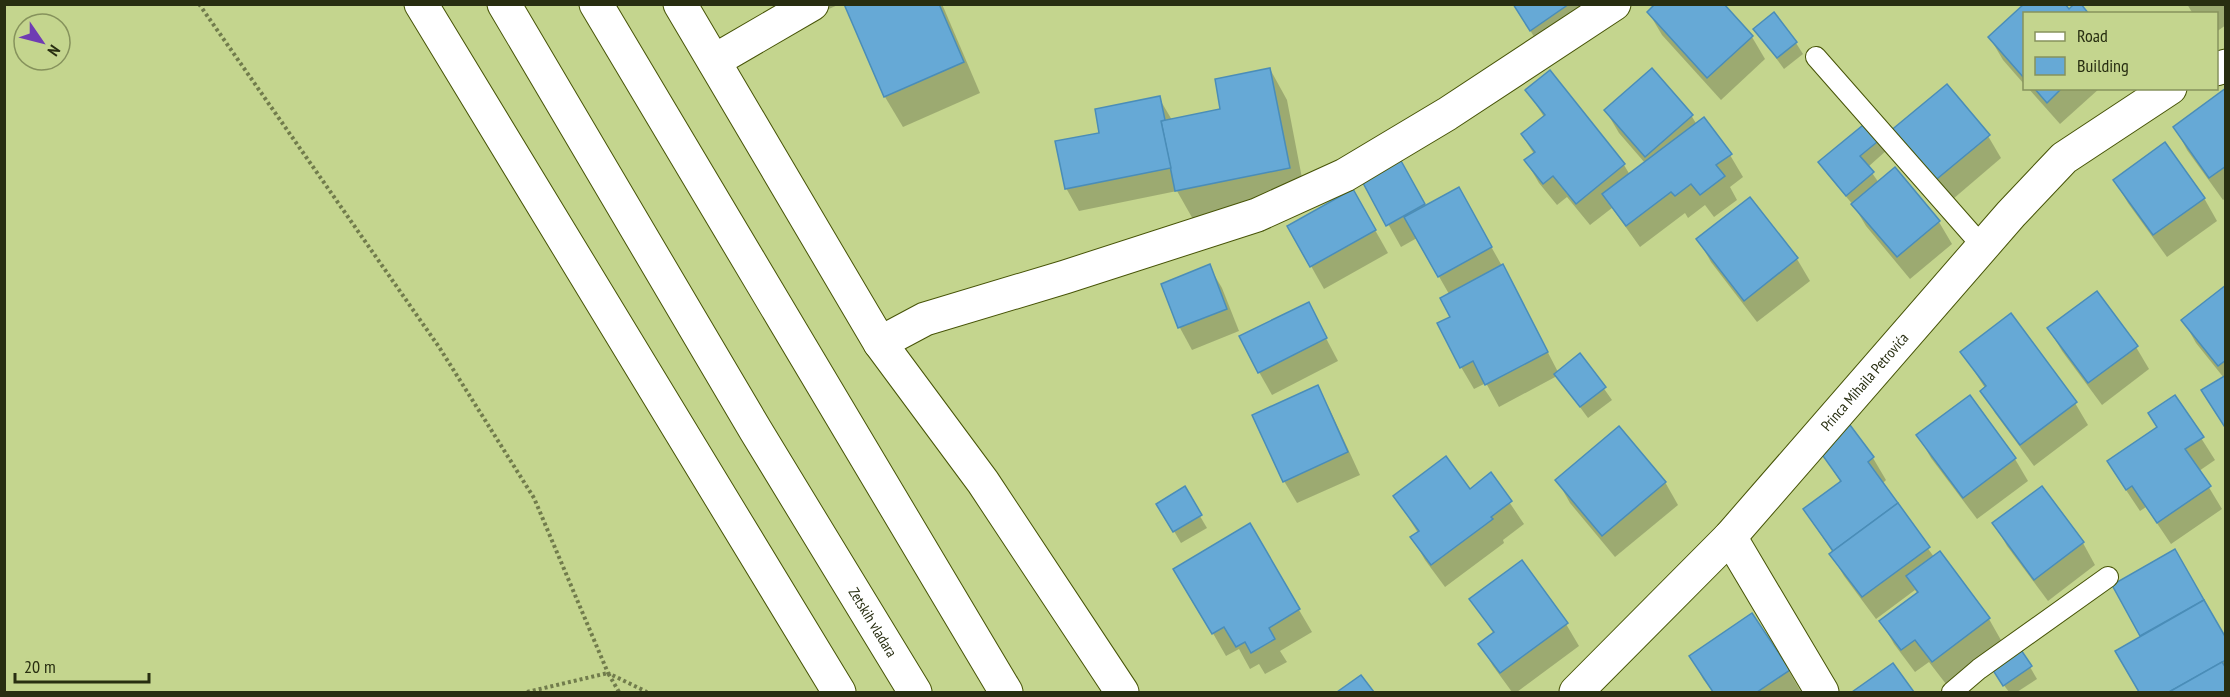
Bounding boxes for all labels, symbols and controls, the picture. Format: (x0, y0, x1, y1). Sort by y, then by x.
north arrow (12, 12, 72, 72)
legend (2023, 12, 2218, 90)
text: Road (2077, 24, 2108, 47)
text: N (44, 41, 65, 60)
text: Building (2077, 54, 2129, 77)
street label: Princa Mihaila Petrovića (1817, 329, 1912, 435)
street label: Zetskih vladara (845, 584, 902, 661)
scale bar (15, 646, 148, 684)
text: 20 m (24, 655, 56, 678)

